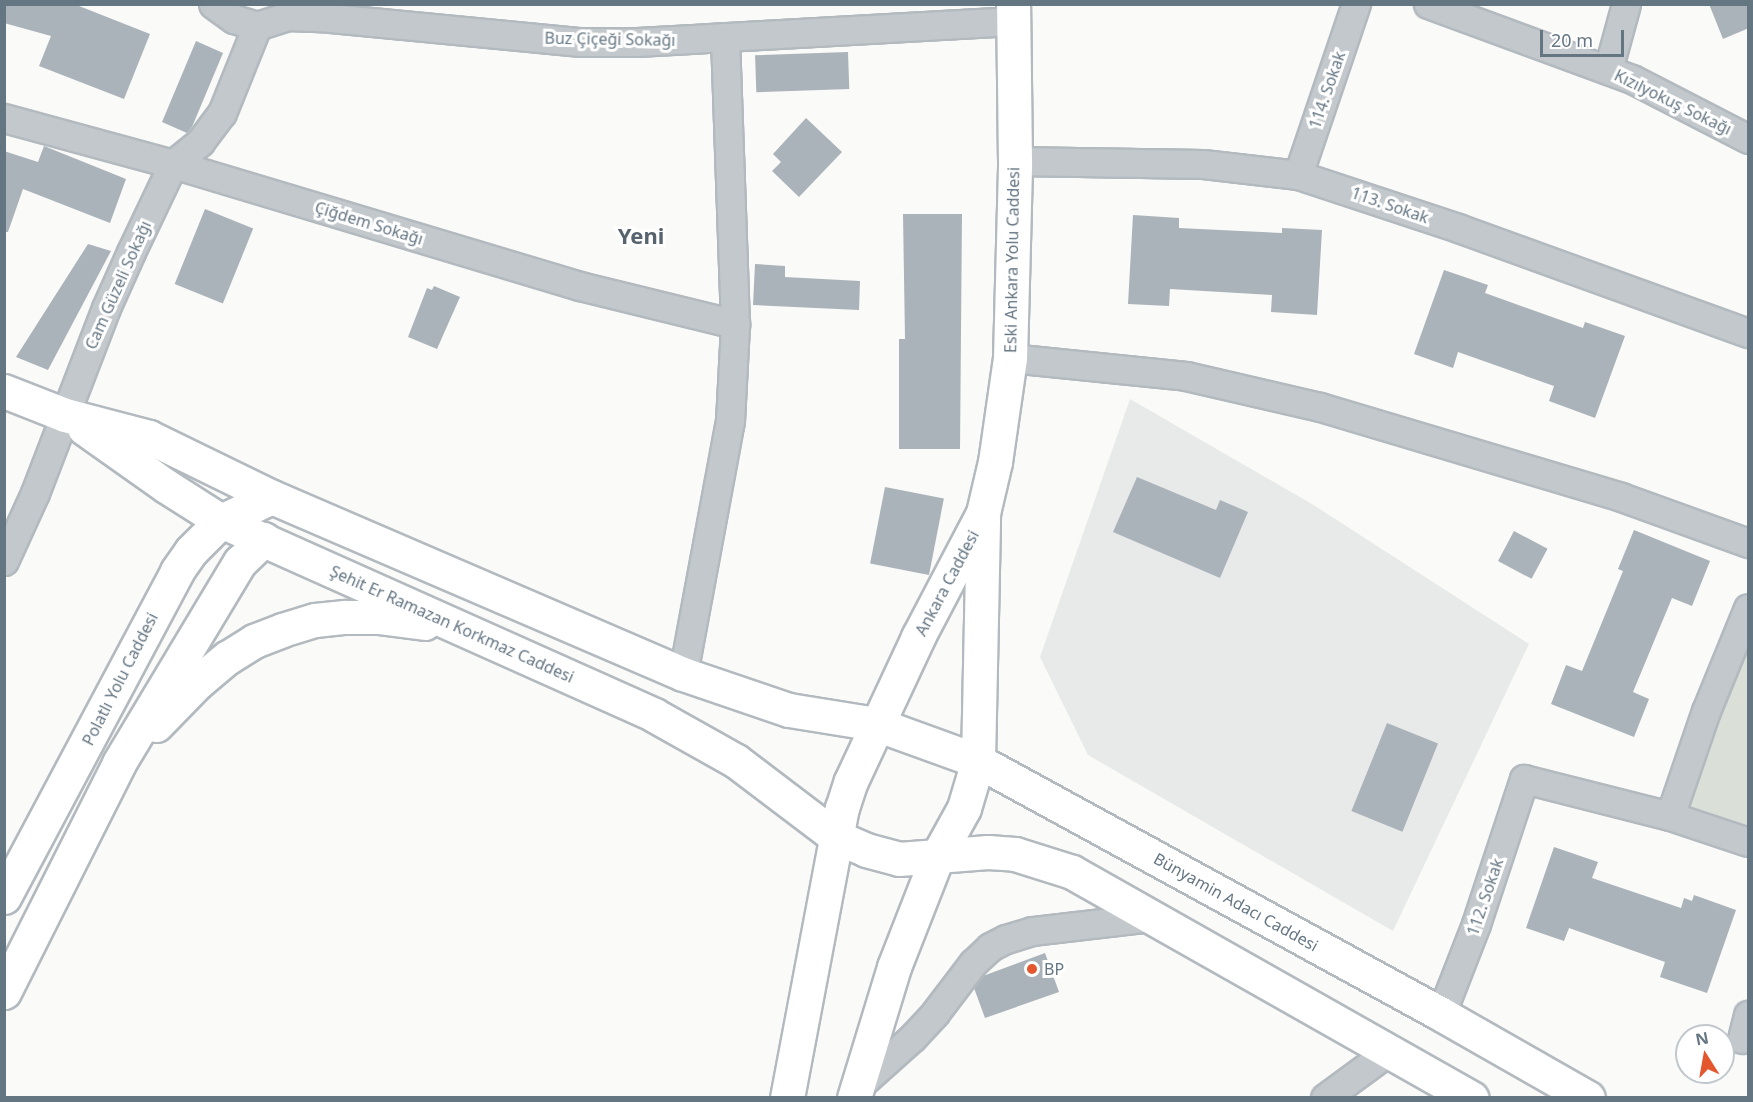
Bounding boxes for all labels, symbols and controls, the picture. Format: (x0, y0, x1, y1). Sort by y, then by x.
scale bar (1543, 18, 1627, 56)
street label: Buz Çiçeği Sokağı (544, 28, 676, 50)
text: 20 m (1551, 28, 1593, 52)
street label: 114. Sokak (1305, 49, 1349, 131)
street label: Kızılyokuş Sokağı (1611, 65, 1735, 139)
street label: Eski Ankara Yolu Caddesi (1001, 167, 1023, 353)
street label: 113. Sokak (1349, 183, 1431, 227)
street label: Çiğdem Sokağı (313, 197, 425, 249)
street label: Cam Güzeli Sokağı (81, 218, 155, 352)
district label: Yeni (618, 223, 664, 249)
street label: Ankara Caddesi (911, 527, 983, 639)
street label: Şehit Er Ramazan Korkmaz Caddesi (327, 561, 577, 687)
street label: Polatlı Yolu Caddesi (78, 609, 162, 749)
street label: Bünyamin Adacı Caddesi (1150, 849, 1322, 955)
street label: 112. Sokak (1463, 856, 1507, 938)
place label: BP (1044, 959, 1064, 979)
marker: BP (1025, 962, 1039, 976)
north arrow (1675, 1024, 1735, 1084)
text: N (1693, 1026, 1710, 1050)

